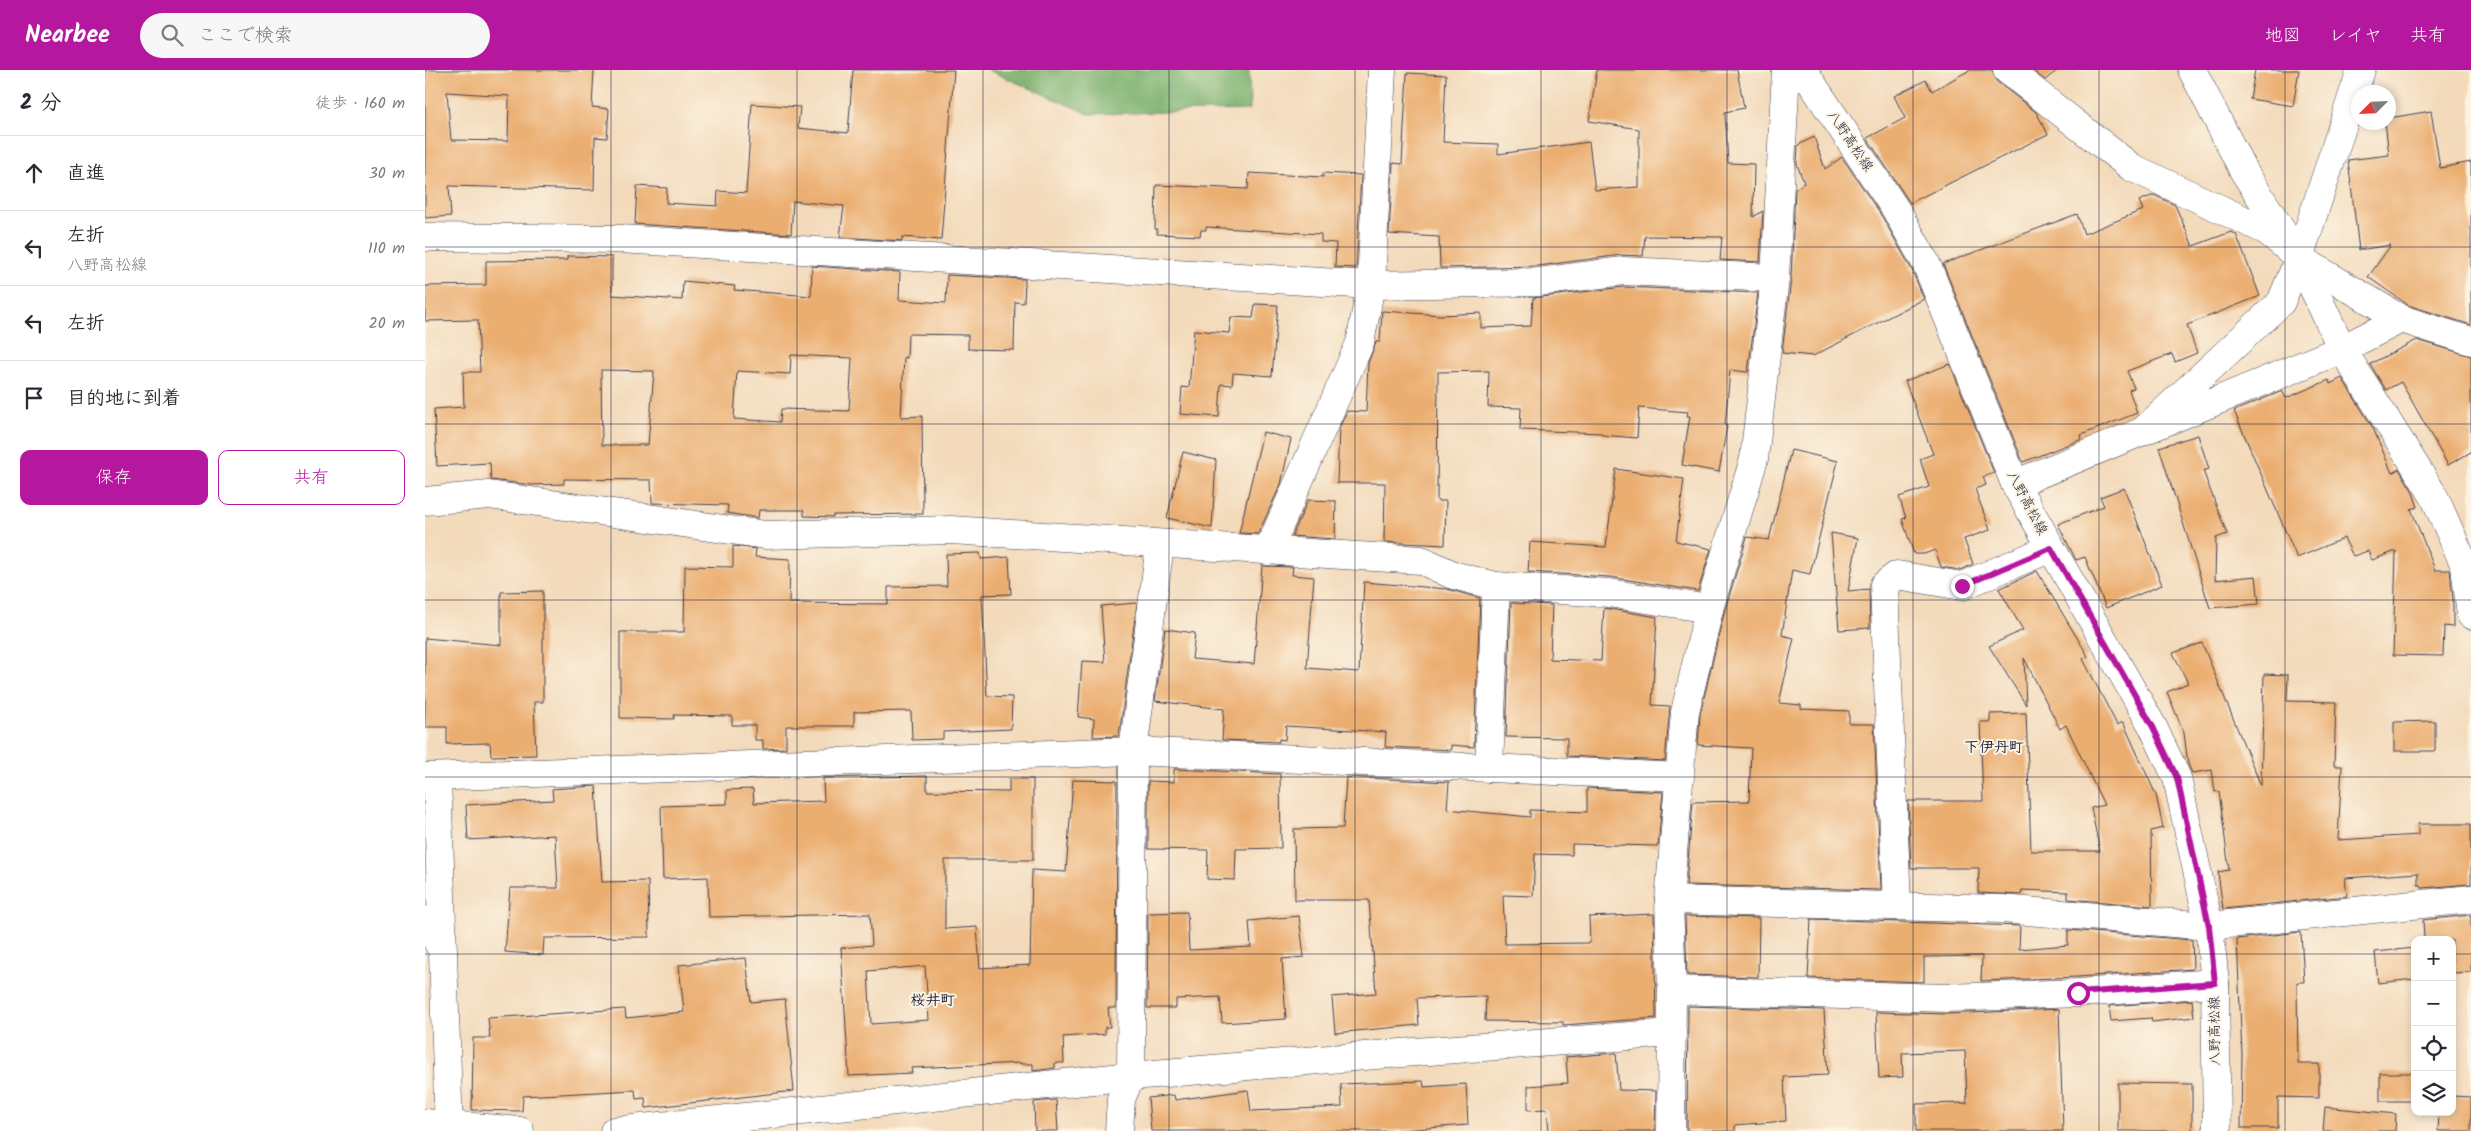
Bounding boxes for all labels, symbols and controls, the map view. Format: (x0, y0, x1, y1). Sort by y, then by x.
search box (140, 13, 490, 58)
text: Nearbee (25, 16, 110, 55)
icon: search (158, 21, 186, 49)
text: ここで検索 (198, 21, 293, 51)
text: 地図 (2265, 22, 2301, 51)
text: レイヤ (2329, 22, 2382, 51)
text: 共有 (2410, 22, 2446, 51)
north arrow (2351, 85, 2396, 130)
text: 2 分 (20, 87, 61, 120)
text: 徒歩 · 160 m (315, 91, 405, 116)
street label: 八野高松線 (1821, 106, 1879, 176)
icon: ahead (20, 159, 48, 187)
text: 直進 (67, 159, 105, 189)
text: 30 m (369, 161, 405, 186)
text: 左折 (67, 221, 105, 251)
icon: left (20, 234, 48, 262)
text: 110 m (368, 236, 405, 261)
text: 八野高松線 (67, 253, 147, 278)
icon: left (20, 309, 48, 337)
text: 左折 (67, 309, 105, 339)
text: 20 m (369, 311, 405, 336)
icon: arrive (20, 384, 48, 412)
text: 目的地に到着 (67, 384, 181, 414)
button: 保存 (20, 450, 208, 505)
button: 共有 (218, 450, 405, 505)
street label: 八野高松線 (2001, 467, 2053, 539)
route end (1951, 575, 1974, 598)
district label: 下伊丹町 (1964, 736, 2024, 760)
map controls (2411, 936, 2456, 1116)
button: + (2411, 936, 2456, 981)
button: − (2411, 981, 2456, 1026)
route start (2067, 982, 2090, 1005)
district label: 桜井町 (910, 989, 956, 1013)
street label: 八野高松線 (2203, 996, 2227, 1066)
button: locate (2411, 1026, 2456, 1071)
button: layers (2411, 1071, 2456, 1116)

